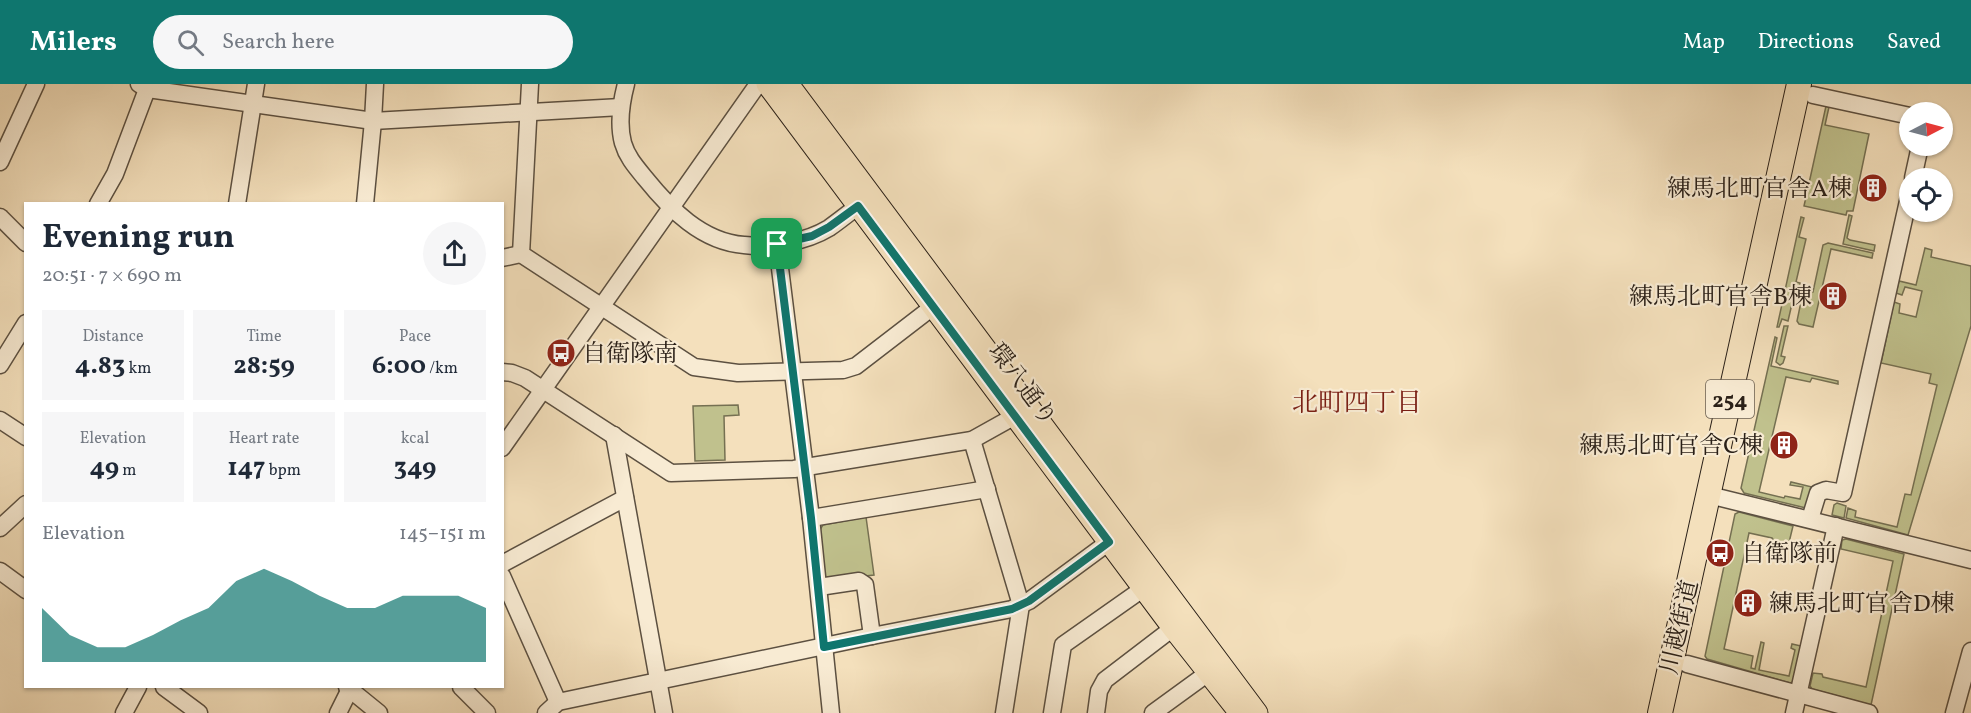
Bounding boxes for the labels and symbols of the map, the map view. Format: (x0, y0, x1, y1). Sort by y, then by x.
north arrow (1899, 102, 1953, 156)
building icon: 練馬北町官舎A棟 (1857, 172, 1889, 204)
place label: 練馬北町官舎A棟 (1667, 173, 1852, 207)
pin (751, 218, 802, 269)
building icon: 練馬北町官舎B棟 (1817, 280, 1849, 312)
place label: 練馬北町官舎B棟 (1629, 281, 1812, 315)
bus stop icon: 自衛隊南 (545, 337, 577, 369)
street label: 環八通り (979, 337, 1064, 434)
place label: 自衛隊南 (582, 338, 678, 372)
road number: 254 (1706, 380, 1754, 418)
district label: 北町四丁目 (1292, 386, 1422, 422)
building icon: 練馬北町官舎C棟 (1768, 429, 1800, 461)
place label: 練馬北町官舎C棟 (1579, 430, 1763, 464)
bus stop icon: 自衛隊前 (1704, 537, 1736, 569)
place label: 自衛隊前 (1741, 538, 1837, 572)
street label: 川越街道 (1654, 577, 1708, 678)
building icon: 練馬北町官舎D棟 (1732, 587, 1764, 619)
place label: 練馬北町官舎D棟 (1769, 588, 1955, 622)

